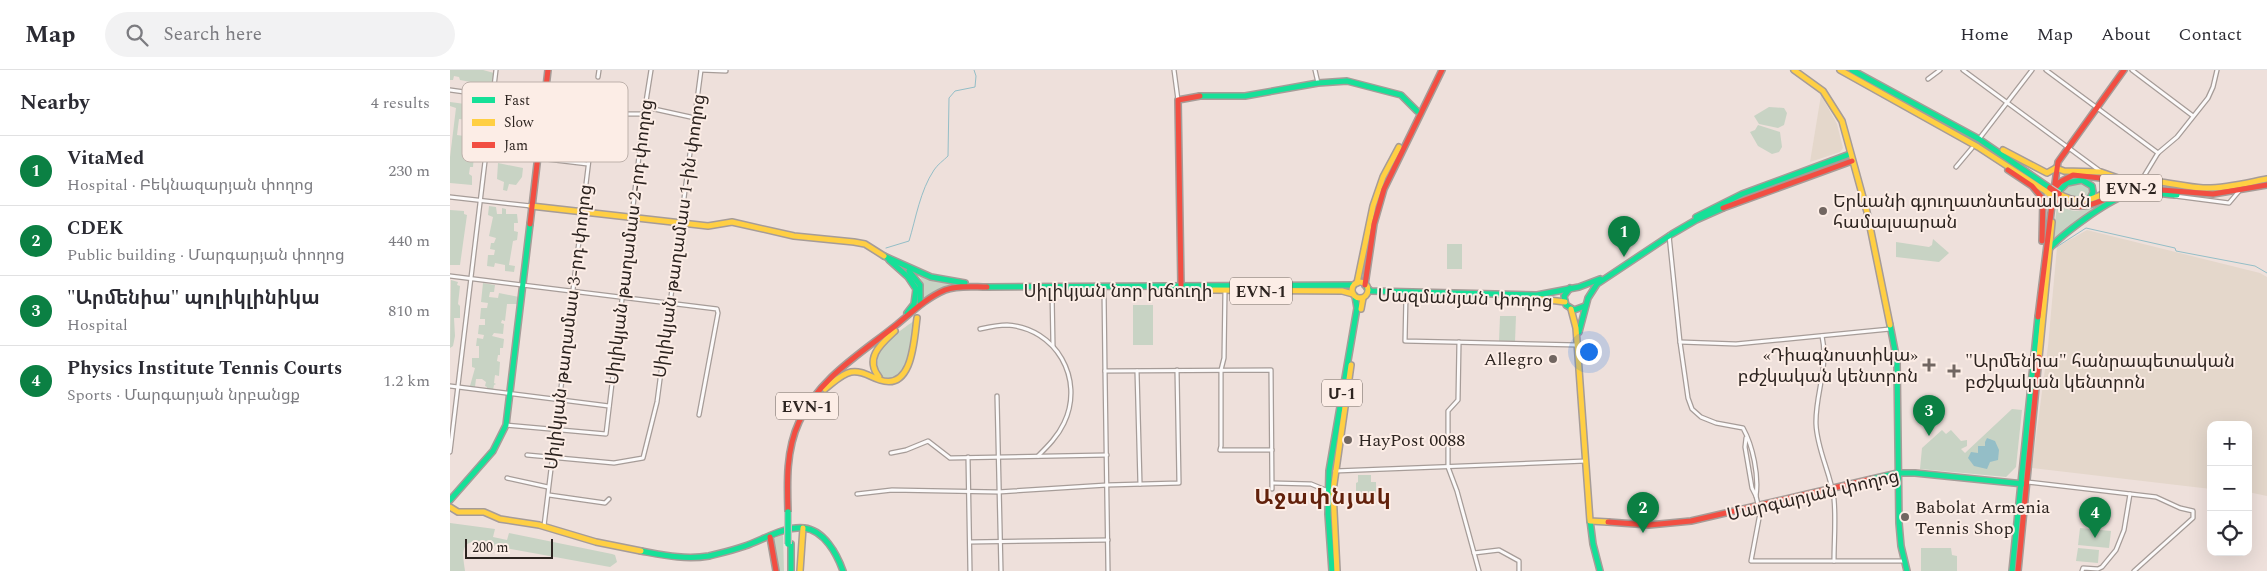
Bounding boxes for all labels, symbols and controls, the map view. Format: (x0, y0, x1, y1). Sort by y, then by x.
search box (105, 12, 455, 57)
text: Map (25, 17, 75, 53)
text: Search here (163, 20, 262, 49)
icon: search (123, 21, 151, 49)
text: Home (1960, 21, 2009, 48)
text: Map (2037, 21, 2073, 48)
text: About (2101, 21, 2151, 48)
text: Contact (2179, 21, 2242, 48)
legend (462, 82, 628, 162)
text: Nearby (20, 87, 90, 119)
text: Fast (504, 90, 530, 111)
text: 4 results (371, 91, 430, 115)
street label: Սիլիկյան թաղամաս 1-ին փողոց (646, 92, 713, 380)
street label: Սիլիկյան թաղամաս 2-րդ փողոց (599, 98, 660, 386)
text: Slow (504, 112, 534, 133)
text: Jam (504, 135, 528, 156)
text: VitaMed (67, 144, 144, 173)
text: 1 (32, 159, 40, 183)
text: 230 m (388, 159, 430, 183)
text: Hospital · Բեկնազարյան փողոց (67, 173, 313, 197)
road number: EVN-2 (2100, 175, 2162, 202)
street label: Սիլիկյան թաղամաս 3-րդ փողոց (538, 183, 599, 471)
place label: Երևանի գյուղատնտեսական համալսարան (1833, 188, 2091, 236)
marker: Երևանի գյուղատնտեսական համալսարան (1817, 205, 1829, 217)
text: CDEK (67, 214, 123, 243)
pin: 1 (1608, 216, 1640, 257)
text: 2 (32, 229, 40, 253)
text: 440 m (388, 229, 430, 253)
text: Public building · Մարգարյան փողոց (67, 243, 345, 267)
street label: Սիլիկյան նոր խճուղի (1023, 278, 1213, 305)
road number: EVN-1 (1230, 278, 1292, 305)
street label: Մազմանյան փողոց (1377, 282, 1553, 315)
text: "Արմենիա" պոլիկլինիկա (67, 284, 320, 313)
text: 3 (32, 299, 40, 323)
text: 810 m (388, 299, 430, 323)
text: Hospital (67, 313, 128, 337)
your location (1576, 339, 1602, 365)
place label: «Դիագնոստիկա» բժշկական կենտրոն (1738, 342, 1918, 390)
place label: Allegro (1484, 346, 1543, 373)
place label: "Արմենիա" հանրապետական բժշկական կենտրոն (1965, 348, 2235, 396)
marker: Allegro (1547, 353, 1559, 365)
text: Physics Institute Tennis Courts (67, 354, 342, 383)
marker: «Դիագնոստիկա» բժշկական կենտրոն (1922, 358, 1936, 372)
marker: "Արմենիա" հանրապետական բժշկական կենտրոն (1947, 364, 1961, 378)
text: 4 (32, 369, 40, 393)
text: 1.2 km (383, 369, 430, 393)
road number: Մ-1 (1322, 379, 1362, 406)
text: Sports · Մարգարյան նրբանցք (67, 383, 300, 407)
road number: EVN-1 (776, 392, 838, 420)
pin: 3 (1913, 395, 1945, 436)
map controls (2207, 421, 2252, 556)
button: + (2207, 421, 2252, 466)
place label: HayPost 0088 (1358, 427, 1465, 454)
marker: HayPost 0088 (1342, 434, 1354, 446)
street label: Մարգարյան փողոց (1724, 463, 1902, 528)
button: − (2207, 466, 2252, 511)
district label: Աջափնյակ (1254, 481, 1392, 514)
pin: 2 (1627, 492, 1659, 533)
place label: Babolat Armenia Tennis Shop (1915, 494, 2050, 542)
pin: 4 (2079, 497, 2111, 538)
marker: Babolat Armenia Tennis Shop (1899, 511, 1911, 523)
button: locate (2207, 511, 2252, 556)
scale bar (465, 536, 552, 559)
text: 200 m (472, 537, 509, 558)

